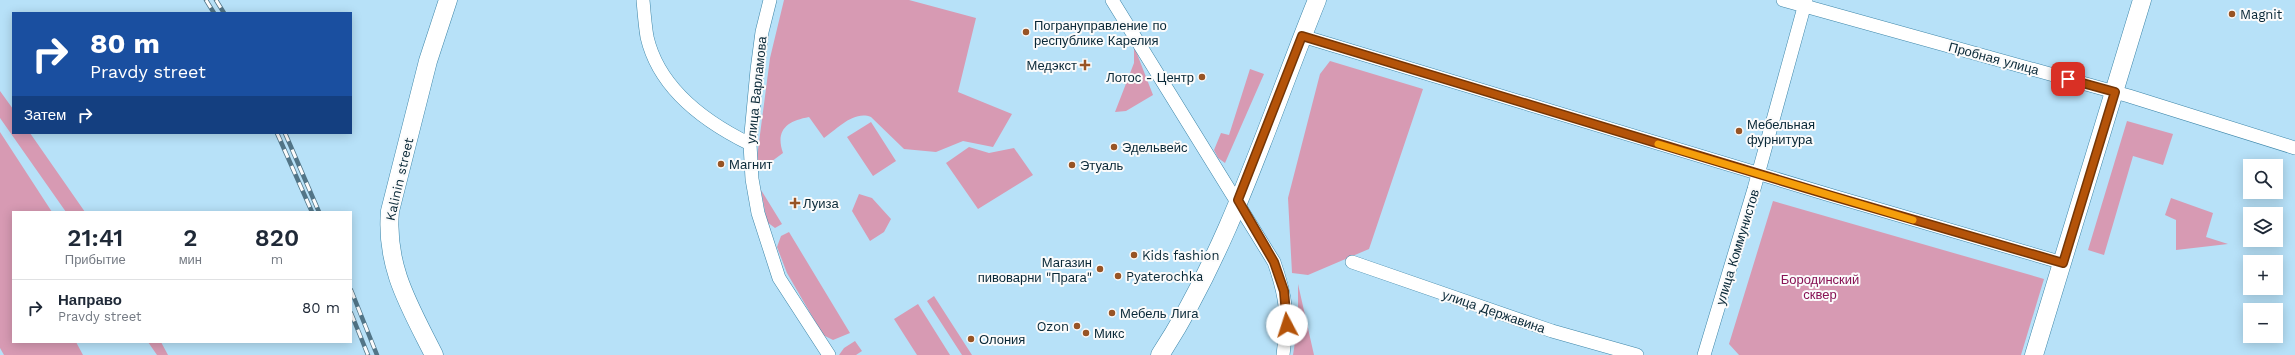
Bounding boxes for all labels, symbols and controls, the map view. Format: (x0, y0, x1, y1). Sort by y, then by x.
place label: Magnit (2240, 7, 2283, 22)
marker: Magnit (2227, 9, 2237, 19)
place label: Погрануправление по республике Карелия (1034, 18, 1167, 48)
text: 80 m (90, 27, 160, 60)
marker: Погрануправление по республике Карелия (1021, 27, 1031, 37)
icon: right (24, 28, 76, 80)
street label: улица Варламова (743, 35, 770, 144)
street label: Пробная улица (1947, 39, 2041, 78)
place label: Медэкст (1026, 58, 1077, 73)
marker: Медэкст (1080, 60, 1090, 70)
text: Pravdy street (90, 61, 206, 82)
pin (2051, 62, 2085, 96)
icon: arrive (2057, 68, 2079, 90)
place label: Лотос - Центр (1106, 70, 1194, 85)
marker: Лотос - Центр (1197, 72, 1207, 82)
icon: right (74, 104, 96, 126)
text: Затем (24, 106, 66, 124)
place label: Мебельная фурнитура (1747, 117, 1815, 147)
marker: Мебельная фурнитура (1734, 126, 1744, 136)
street label: Kalinin street (383, 136, 416, 222)
place label: Эдельвейс (1122, 140, 1188, 155)
marker: Эдельвейс (1109, 142, 1119, 152)
place label: Магнит (729, 157, 772, 172)
place label: Этуаль (1080, 158, 1124, 173)
marker: Магнит (716, 159, 726, 169)
map controls (2243, 159, 2283, 343)
button: search (2243, 159, 2283, 199)
marker: Этуаль (1067, 160, 1077, 170)
street label: улица Коммунистов (1713, 187, 1762, 307)
place label: Луиза (803, 196, 839, 211)
marker: Луиза (790, 198, 800, 208)
button: layers (2243, 207, 2283, 247)
text: 21:41 (67, 224, 123, 252)
text: 2 (183, 224, 197, 252)
text: 820 (255, 224, 299, 252)
place label: Kids fashion (1142, 248, 1219, 263)
marker: Kids fashion (1129, 250, 1139, 260)
text: Прибытие (65, 252, 126, 267)
text: мин (179, 252, 202, 267)
text: m (271, 252, 283, 267)
place label: Магазин пивоварни "Прага" (978, 255, 1092, 285)
button: + (2243, 255, 2283, 295)
marker: Магазин пивоварни "Прага" (1095, 264, 1105, 274)
place label: Pyaterochka (1126, 269, 1204, 284)
marker: Pyaterochka (1113, 271, 1123, 281)
park label: Бородинский сквер (1781, 272, 1859, 302)
street label: улица Державина (1440, 287, 1548, 336)
text: Направо (58, 291, 122, 309)
icon: right (24, 297, 46, 319)
text: 80 m (302, 299, 340, 317)
button: − (2243, 303, 2283, 343)
position arrow (1266, 304, 1308, 346)
place label: Мебель Лига (1120, 306, 1199, 321)
marker: Мебель Лига (1107, 308, 1117, 318)
text: Pravdy street (58, 309, 142, 324)
place label: Ozon (1037, 319, 1069, 334)
marker: Ozon (1072, 321, 1082, 331)
place label: Микс (1094, 326, 1125, 341)
marker: Микс (1081, 328, 1091, 338)
place label: Олония (979, 332, 1025, 347)
marker: Олония (966, 334, 976, 344)

